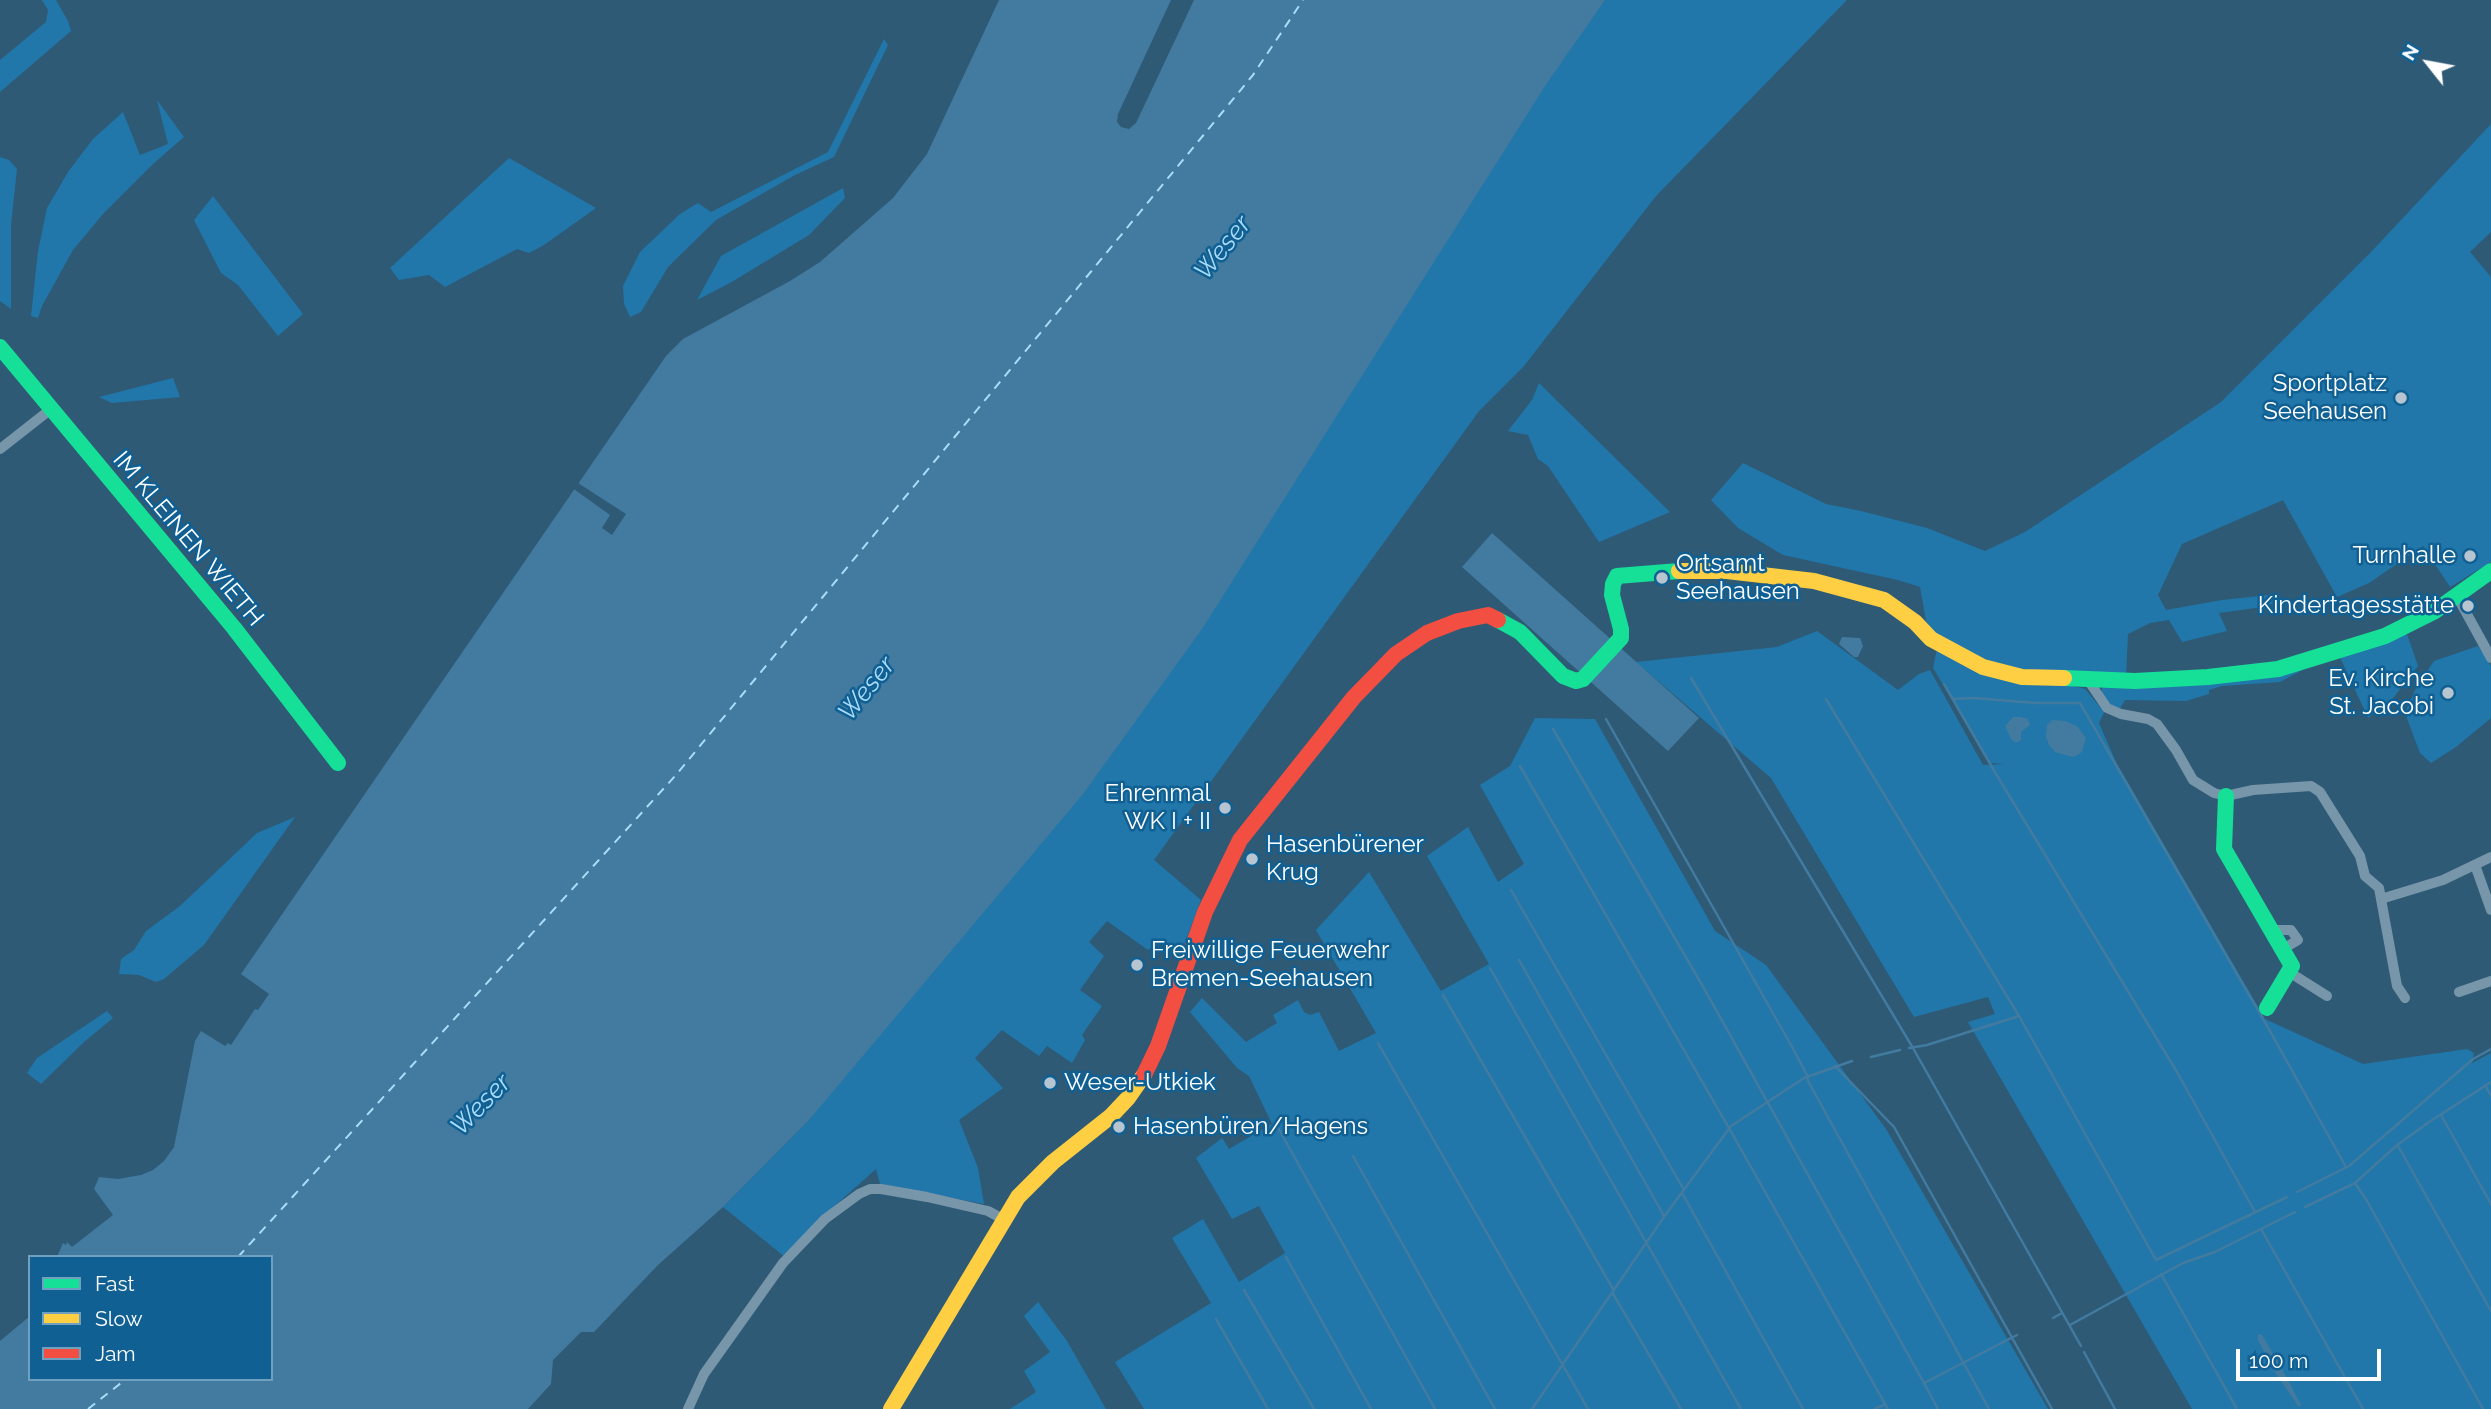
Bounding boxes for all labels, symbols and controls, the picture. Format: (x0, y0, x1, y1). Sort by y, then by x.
north arrow (2393, 28, 2463, 98)
text: N (2397, 40, 2423, 64)
water label: Weser (1188, 210, 1258, 286)
place label: Sportplatz Seehausen (2263, 370, 2387, 426)
marker: Sportplatz Seehausen (2393, 390, 2409, 406)
street label: IM KLEINEN WIETH (107, 446, 269, 632)
place label: Turnhalle (2352, 542, 2456, 570)
marker: Turnhalle (2462, 548, 2478, 564)
place label: Ortsamt Seehausen (1676, 550, 1800, 606)
marker: Ortsamt Seehausen (1654, 570, 1670, 586)
place label: Kindertagesstätte (2258, 592, 2454, 620)
marker: Kindertagesstätte (2460, 598, 2476, 614)
water label: Weser (832, 651, 902, 727)
place label: Ev. Kirche St. Jacobi (2328, 665, 2434, 721)
marker: Ev. Kirche St. Jacobi (2440, 685, 2456, 701)
place label: Ehrenmal WK I + II (1105, 780, 1211, 836)
marker: Ehrenmal WK I + II (1217, 800, 1233, 816)
place label: Hasenbürener Krug (1266, 831, 1424, 887)
marker: Hasenbürener Krug (1244, 851, 1260, 867)
place label: Freiwillige Feuerwehr Bremen-Seehausen (1151, 937, 1389, 993)
marker: Freiwillige Feuerwehr Bremen-Seehausen (1129, 957, 1145, 973)
water label: Weser (444, 1068, 518, 1142)
place label: Weser-Utkiek (1064, 1069, 1216, 1097)
marker: Weser-Utkiek (1042, 1075, 1058, 1091)
place label: Hasenbüren/Hagens (1133, 1113, 1368, 1141)
marker: Hasenbüren/Hagens (1111, 1119, 1127, 1135)
legend (28, 1255, 273, 1381)
text: Fast (95, 1271, 135, 1296)
text: Slow (95, 1306, 143, 1331)
scale bar (2239, 1336, 2384, 1380)
text: Jam (95, 1341, 136, 1366)
text: 100 m (2249, 1348, 2308, 1373)

